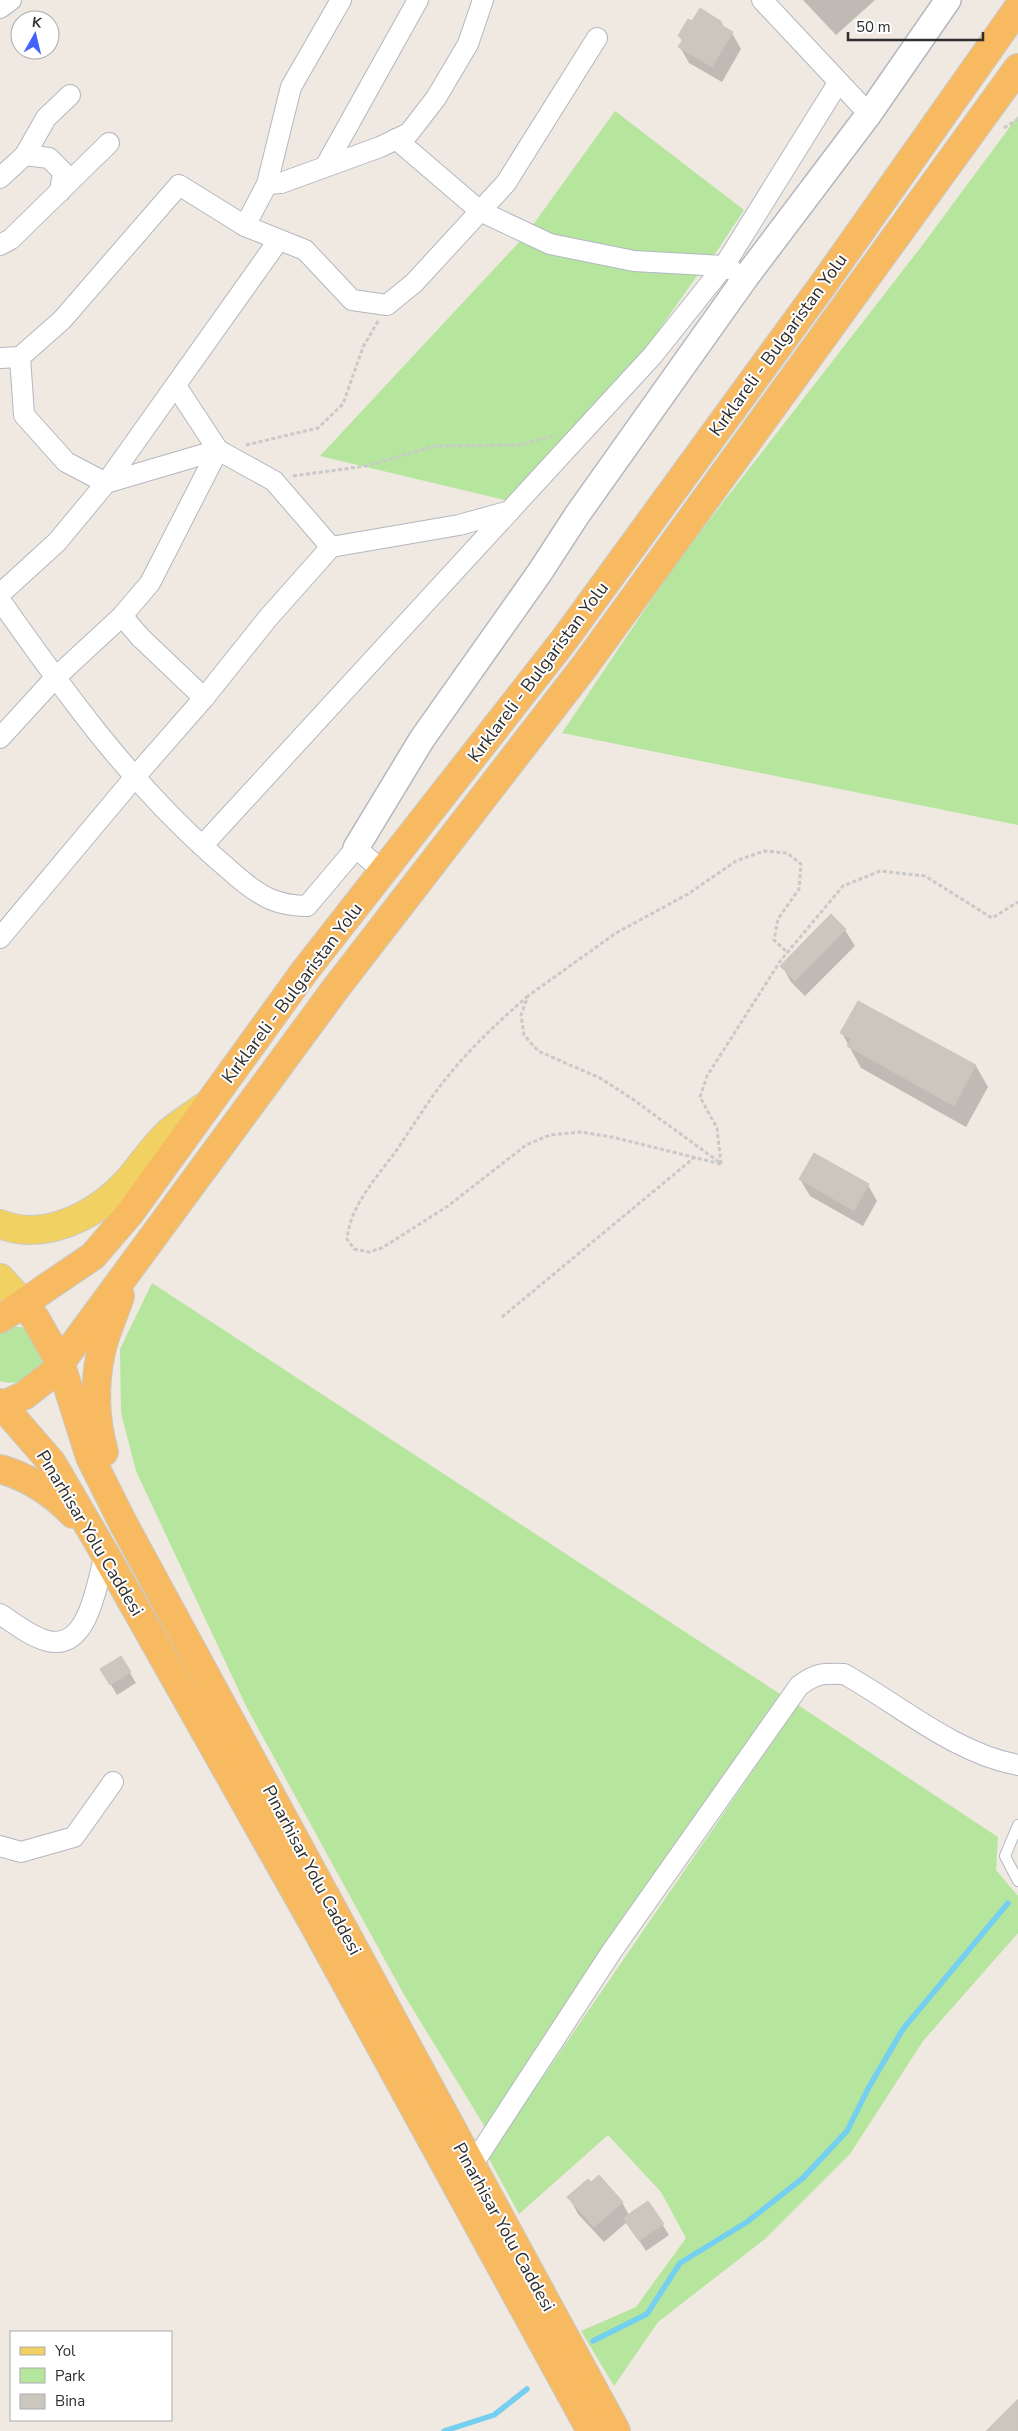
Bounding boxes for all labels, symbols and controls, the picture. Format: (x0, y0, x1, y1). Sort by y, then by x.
north arrow (10, 10, 60, 60)
scale bar (848, 10, 983, 42)
text: K (31, 13, 43, 33)
text: 50 m (856, 17, 891, 37)
street label: Kırklareli - Bulgaristan Yolu (704, 249, 852, 441)
street label: Kırklareli - Bulgaristan Yolu (462, 577, 614, 767)
street label: Kırklareli - Bulgaristan Yolu (216, 898, 368, 1088)
street label: Pınarhisar Yolu Caddesi (31, 1446, 149, 1620)
street label: Pınarhisar Yolu Caddesi (257, 1781, 367, 1959)
street label: Pınarhisar Yolu Caddesi (448, 2138, 560, 2316)
legend (10, 2331, 172, 2421)
text: Yol (54, 2341, 76, 2361)
text: Park (55, 2366, 85, 2386)
text: Bina (55, 2391, 85, 2411)

